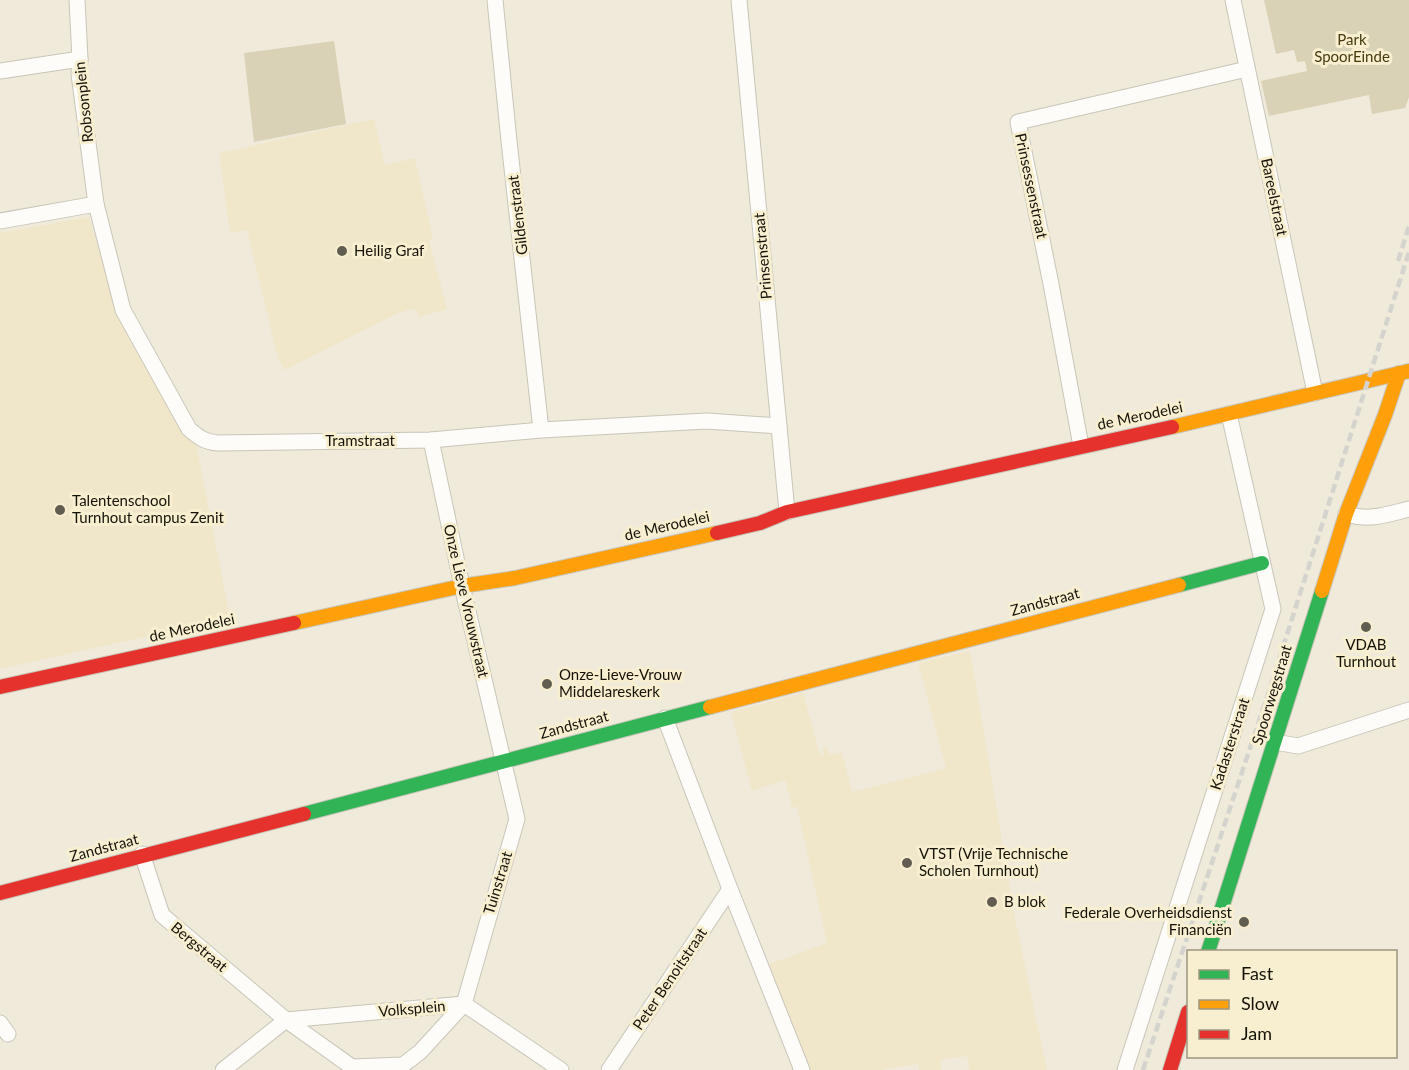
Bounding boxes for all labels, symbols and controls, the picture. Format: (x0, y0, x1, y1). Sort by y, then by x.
park label: Park SpoorEinde (1314, 30, 1390, 65)
street label: Robsonplein (70, 61, 96, 143)
street label: Prinsessenstraat (1012, 131, 1052, 241)
street label: Bareelstraat (1258, 156, 1292, 238)
street label: Gildenstraat (503, 174, 531, 256)
street label: Prinsenstraat (749, 212, 775, 300)
place label: Heilig Graf (354, 241, 425, 259)
marker: Heilig Graf (335, 244, 349, 258)
street label: de Merodelei (1095, 397, 1184, 433)
street label: Tramstraat (325, 431, 395, 449)
place label: Talentenschool Turnhout campus Zenit (72, 491, 225, 526)
marker: Talentenschool Turnhout campus Zenit (53, 503, 67, 517)
street label: de Merodelei (622, 506, 711, 544)
street label: Onze Lieve Vrouwstraat (441, 522, 494, 680)
street label: Zandstraat (1008, 583, 1082, 619)
street label: de Merodelei (147, 609, 236, 645)
marker: VDAB Turnhout (1359, 620, 1373, 634)
place label: VDAB Turnhout (1336, 635, 1397, 670)
street label: Spoorwegstraat (1247, 642, 1295, 747)
place label: Onze-Lieve-Vrouw Middelareskerk (559, 665, 682, 700)
marker: Onze-Lieve-Vrouw Middelareskerk (540, 677, 554, 691)
street label: Kadasterstraat (1206, 695, 1253, 792)
street label: Zandstraat (537, 706, 611, 742)
street label: Zandstraat (67, 829, 141, 865)
place label: VTST (Vrije Technische Scholen Turnhout) (919, 844, 1068, 879)
street label: Tuinstraat (479, 848, 515, 916)
marker: VTST (Vrije Technische Scholen Turnhout) (900, 856, 914, 870)
place label: B blok (1004, 892, 1046, 910)
marker: B blok (985, 895, 999, 909)
place label: Federale Overheidsdienst Financiën (1064, 903, 1233, 938)
marker: Federale Overheidsdienst Financiën (1237, 915, 1251, 929)
street label: Bergstraat (168, 917, 232, 975)
street label: Peter Benoitstraat (628, 923, 710, 1033)
legend (1187, 950, 1397, 1058)
text: Fast (1241, 962, 1274, 984)
text: Slow (1241, 992, 1279, 1014)
street label: Volksplein (378, 996, 446, 1020)
text: Jam (1241, 1022, 1272, 1044)

